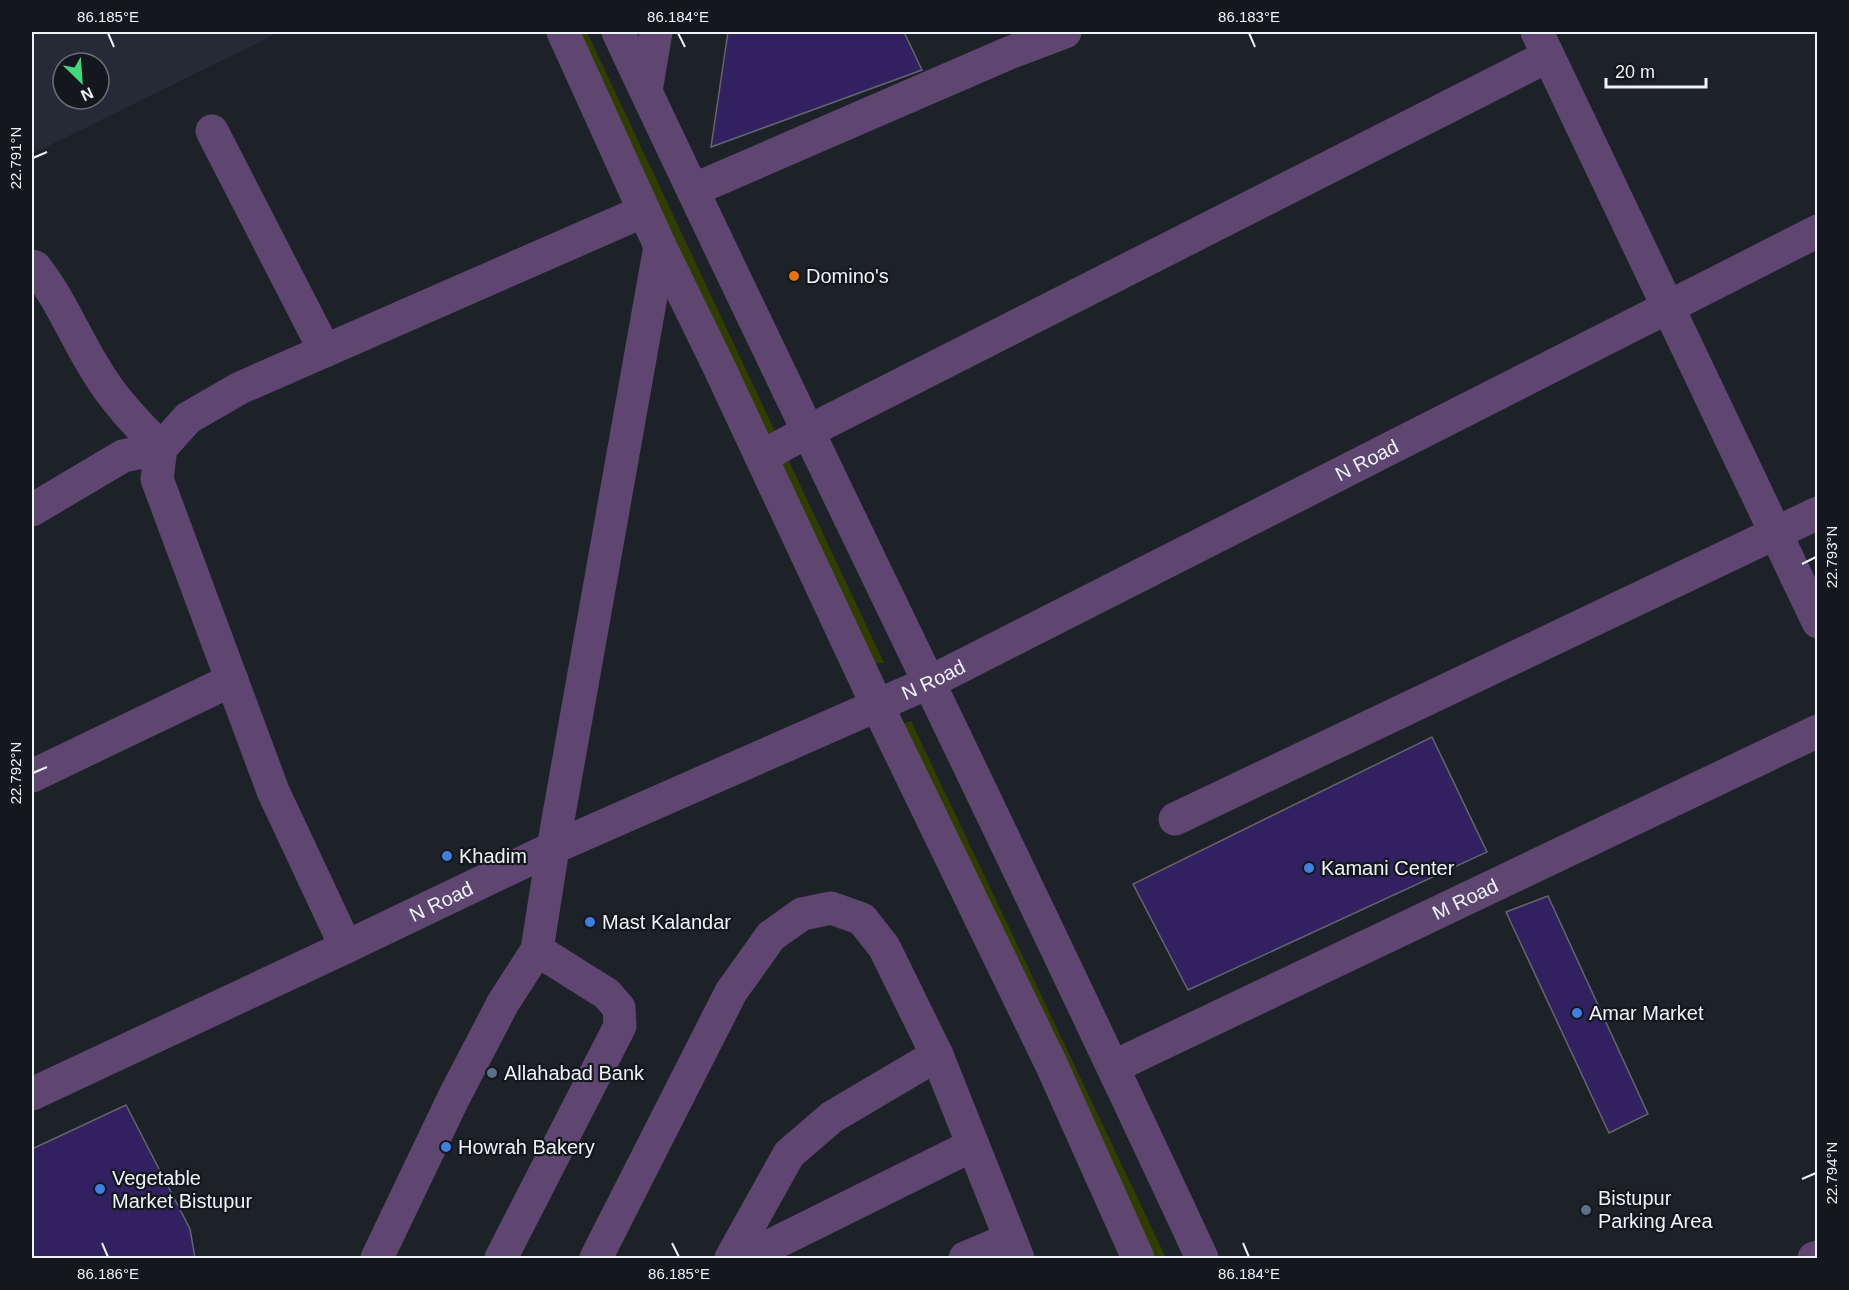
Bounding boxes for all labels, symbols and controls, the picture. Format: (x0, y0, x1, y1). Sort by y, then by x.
text: 86.185°E (77, 8, 139, 25)
text: 86.184°E (647, 8, 709, 25)
text: 86.183°E (1218, 8, 1280, 25)
north arrow (51, 51, 111, 111)
scale bar (1606, 51, 1706, 89)
text: 20 m (1615, 62, 1655, 82)
text: N (78, 84, 96, 104)
text: 22.791°N (7, 127, 24, 189)
place label: Domino's (806, 265, 889, 287)
marker: Domino's (787, 269, 801, 283)
street label: N Road (1332, 435, 1402, 485)
text: 22.793°N (1823, 526, 1840, 588)
street label: N Road (898, 655, 969, 704)
text: 22.792°N (7, 742, 24, 804)
place label: Khadim (459, 845, 527, 867)
marker: Khadim (440, 849, 454, 863)
place label: Kamani Center (1321, 857, 1455, 879)
marker: Kamani Center (1302, 861, 1316, 875)
street label: M Road (1429, 874, 1501, 924)
street label: N Road (406, 877, 476, 926)
place label: Mast Kalandar (602, 911, 731, 933)
marker: Mast Kalandar (583, 915, 597, 929)
place label: Amar Market (1589, 1002, 1704, 1024)
marker: Amar Market (1570, 1006, 1584, 1020)
place label: Allahabad Bank (504, 1062, 645, 1084)
marker: Allahabad Bank (485, 1066, 499, 1080)
place label: Howrah Bakery (458, 1136, 595, 1158)
marker: Howrah Bakery (439, 1140, 453, 1154)
text: 22.794°N (1823, 1142, 1840, 1204)
place label: Vegetable Market Bistupur (112, 1167, 252, 1212)
marker: Vegetable Market Bistupur (93, 1182, 107, 1196)
place label: Bistupur Parking Area (1598, 1187, 1713, 1232)
marker: Bistupur Parking Area (1579, 1203, 1593, 1217)
text: 86.186°E (77, 1265, 139, 1282)
text: 86.185°E (648, 1265, 710, 1282)
text: 86.184°E (1218, 1265, 1280, 1282)

